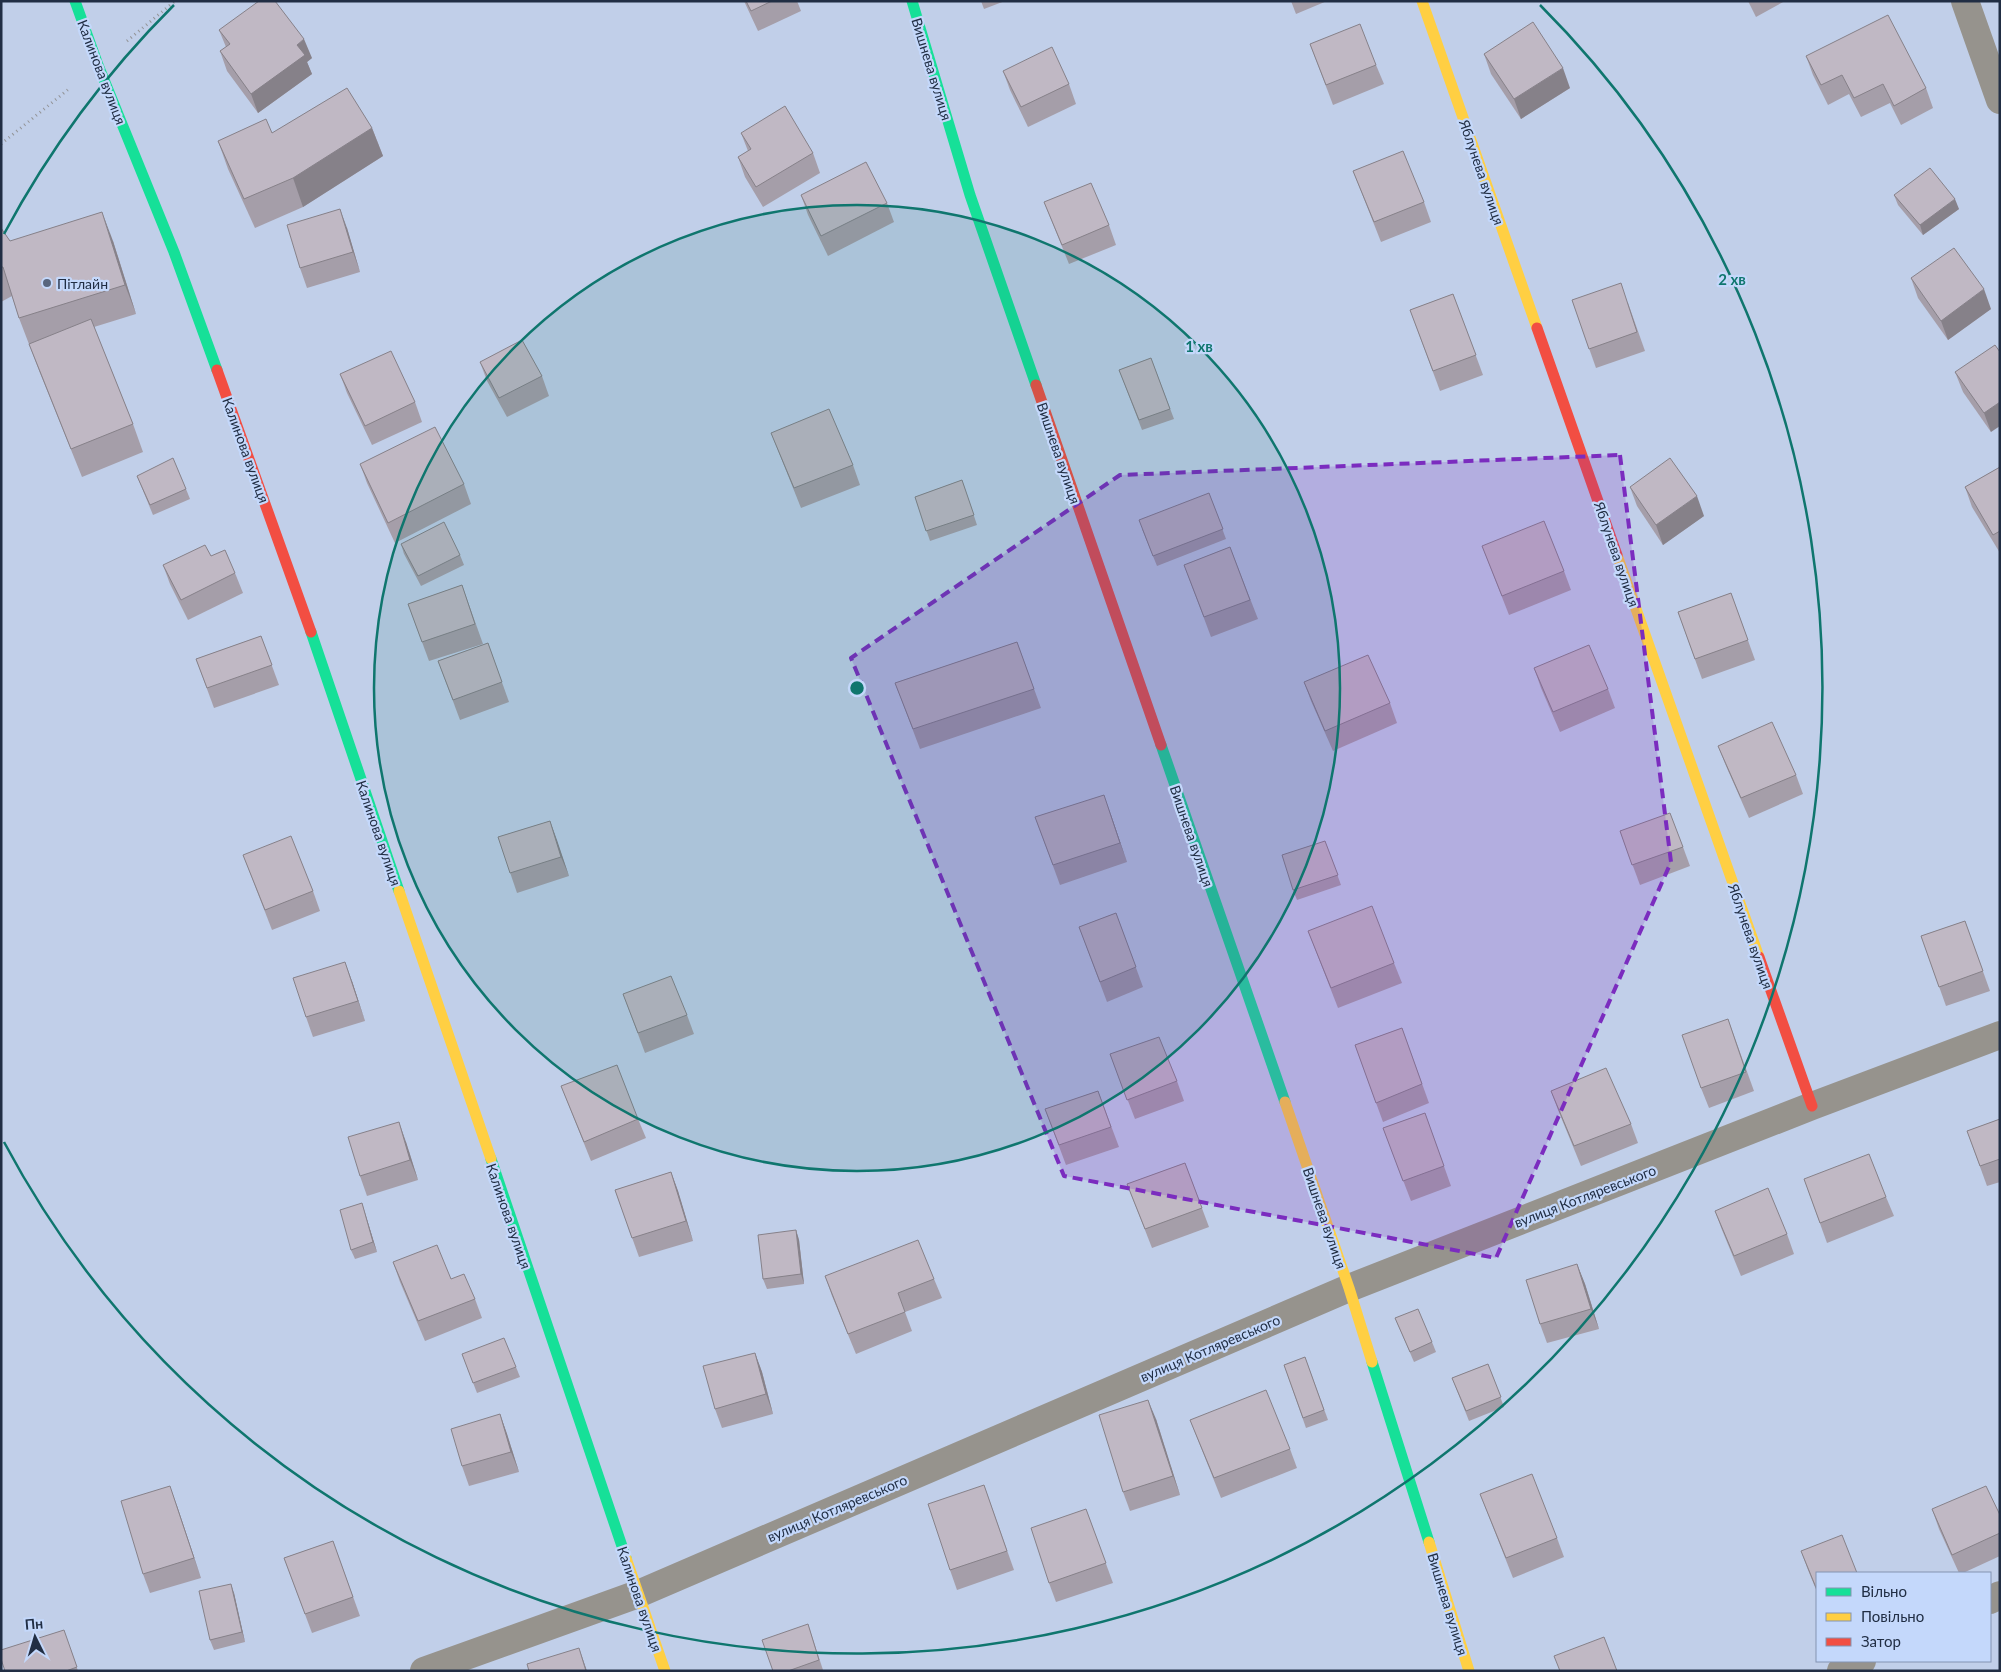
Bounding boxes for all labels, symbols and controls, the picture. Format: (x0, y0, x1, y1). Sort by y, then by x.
street label: Вишнева вулиця (908, 16, 956, 122)
street label: Калинова вулиця (74, 17, 130, 127)
street label: Яблунева вулиця (1456, 116, 1508, 227)
text: 2 хв (1718, 270, 1746, 288)
place label: Пітлайн (57, 275, 108, 292)
marker: Пітлайн (41, 277, 53, 289)
text: 1 хв (1185, 337, 1213, 355)
street label: Калинова вулиця (219, 395, 273, 505)
street label: Вишнева вулиця (1034, 400, 1084, 506)
street label: Яблунева вулиця (1591, 498, 1643, 609)
centre of rings (848, 679, 866, 697)
street label: Калинова вулиця (353, 778, 405, 888)
street label: Вишнева вулиця (1167, 783, 1217, 889)
street label: Яблунева вулиця (1725, 880, 1777, 991)
street label: Калинова вулиця (483, 1161, 535, 1271)
street label: вулиця Котляревського (1512, 1161, 1658, 1231)
street label: Вишнева вулиця (1300, 1165, 1350, 1271)
street label: вулиця Котляревського (1137, 1311, 1283, 1385)
street label: вулиця Котляревського (764, 1471, 910, 1545)
street label: Калинова вулиця (614, 1544, 666, 1654)
street label: Вишнева вулиця (1424, 1551, 1472, 1657)
legend (1816, 1572, 1991, 1662)
text: Вільно (1861, 1582, 1907, 1600)
text: Повільно (1861, 1607, 1924, 1625)
north arrow (10, 1612, 60, 1662)
text: Пн (24, 1614, 44, 1633)
text: Затор (1861, 1632, 1901, 1650)

